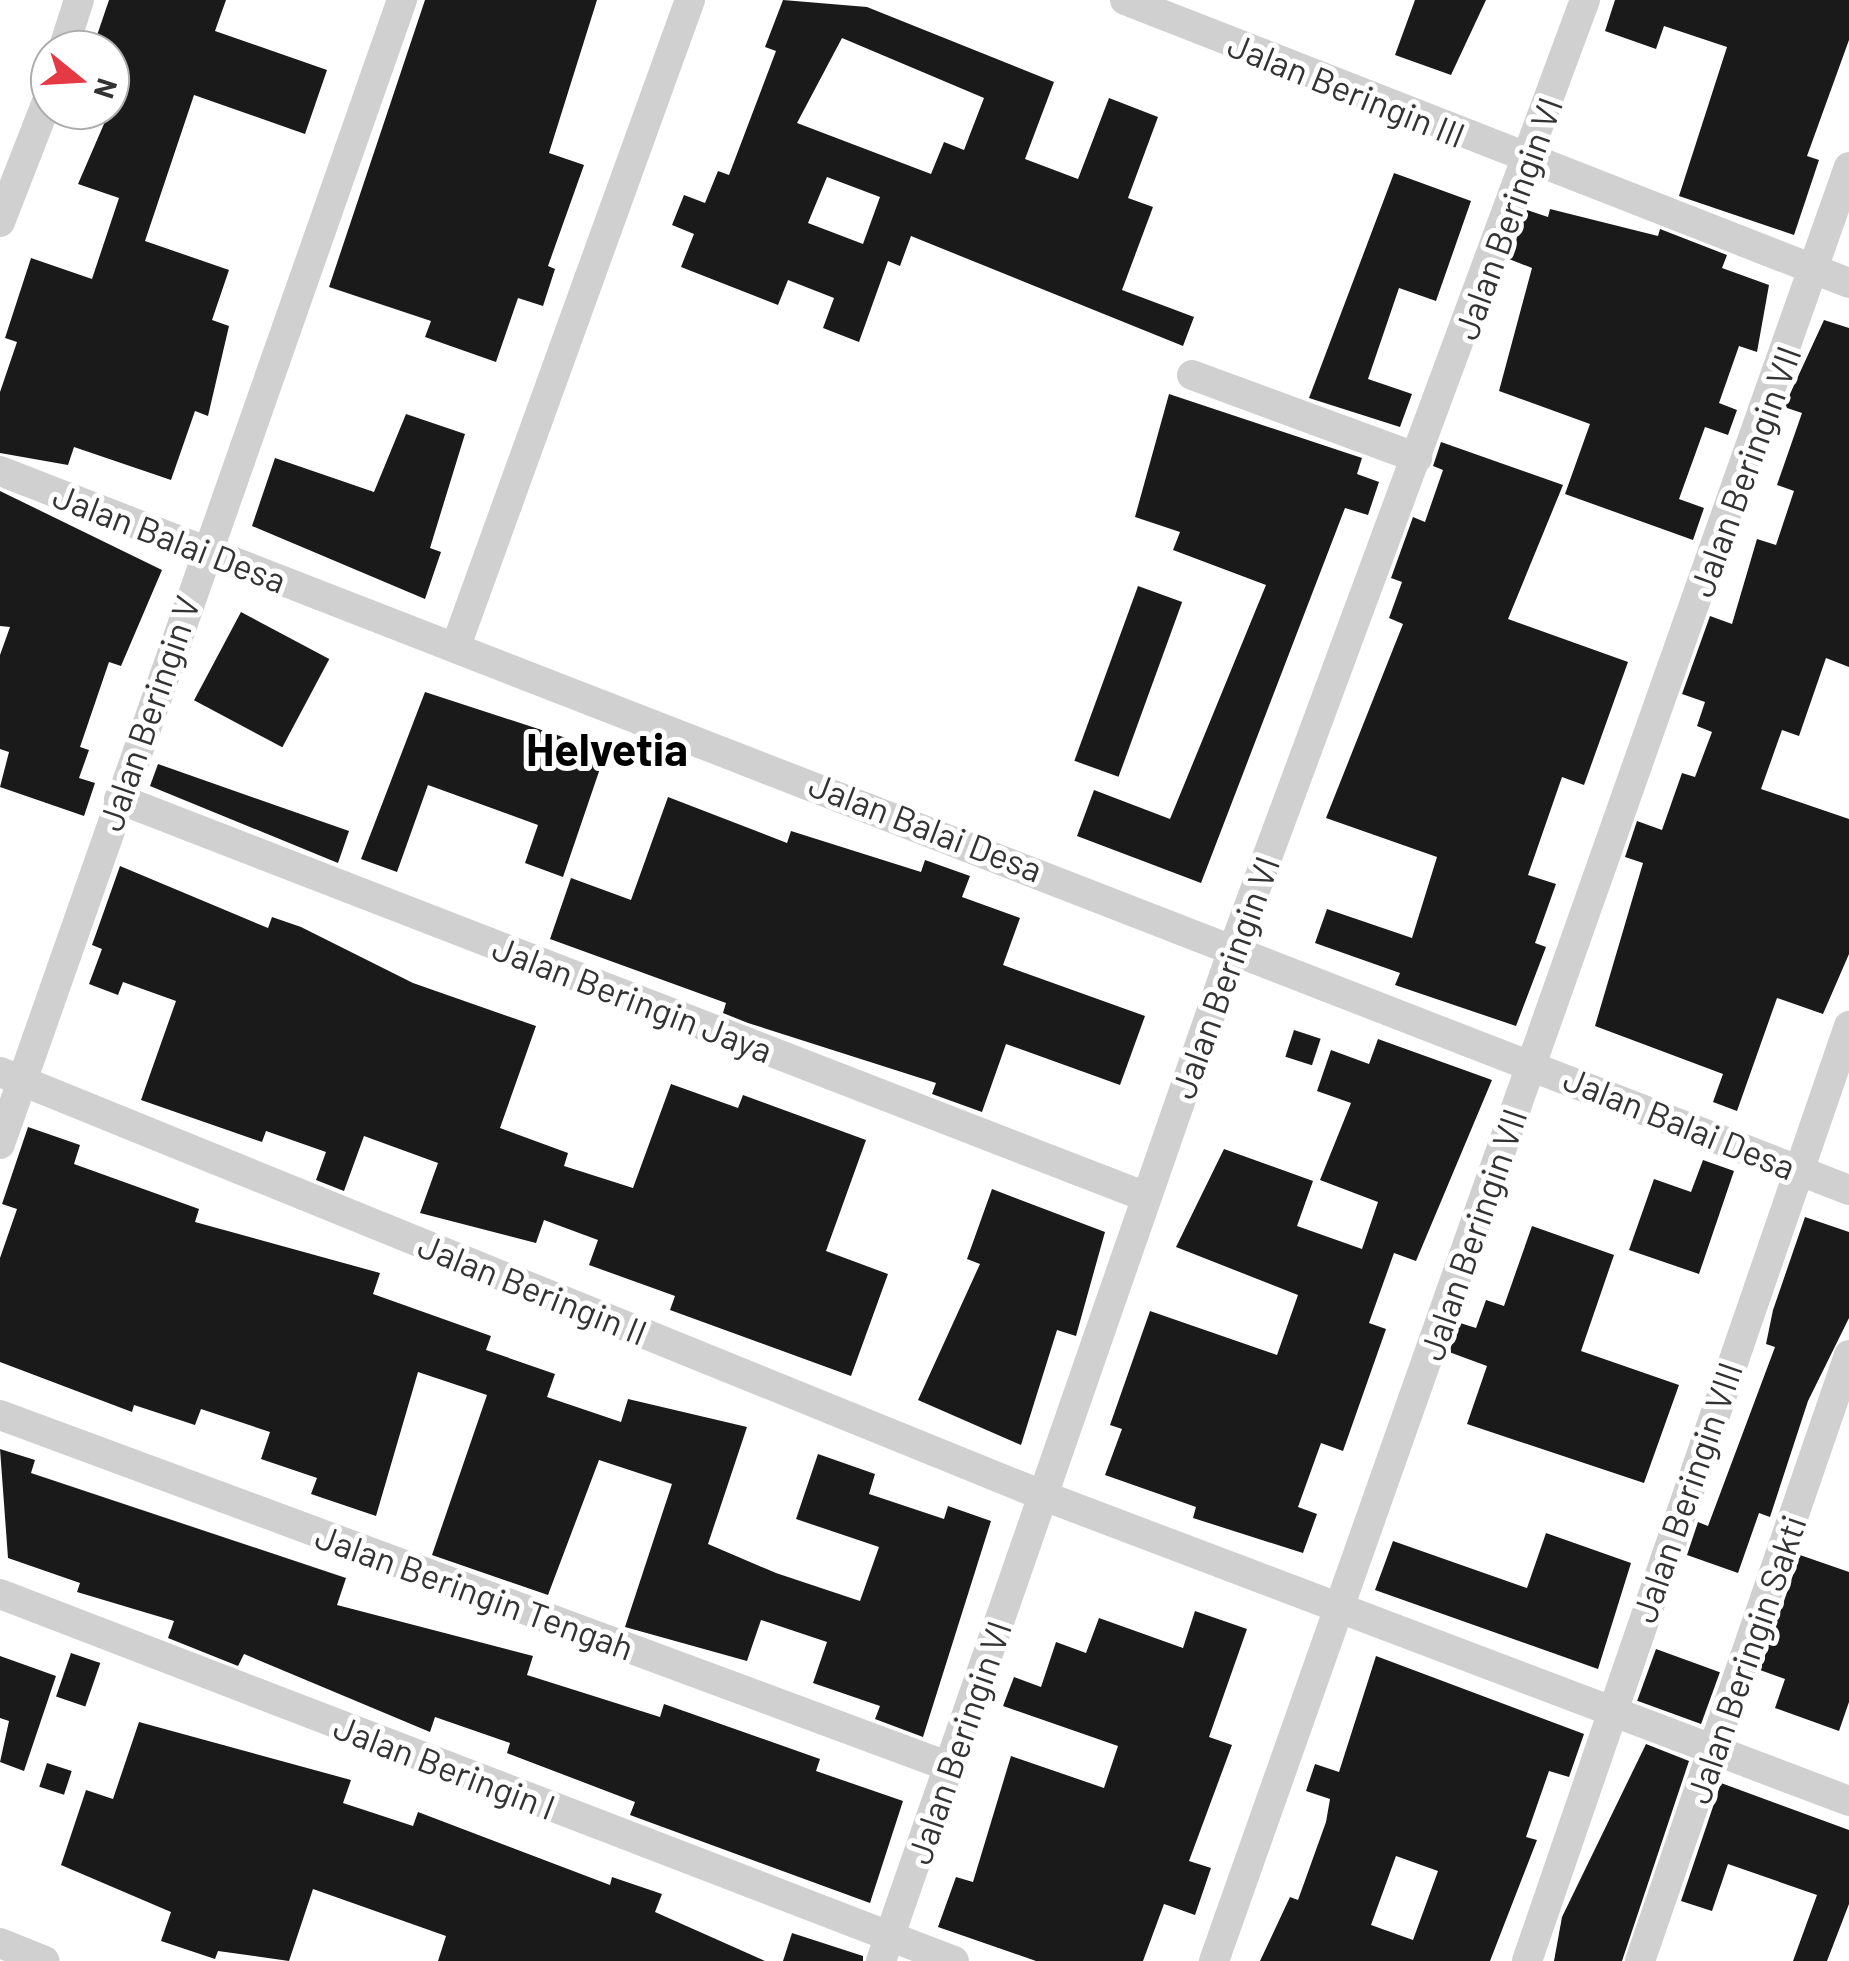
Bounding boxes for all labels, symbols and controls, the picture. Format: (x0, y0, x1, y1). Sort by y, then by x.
street label: Jalan Beringin III (1222, 22, 1472, 156)
north arrow (30, 30, 130, 130)
text: N (88, 75, 126, 103)
street label: Jalan Beringin VI (1444, 91, 1570, 345)
street label: Jalan Beringin VII (1679, 340, 1809, 602)
street label: Jalan Balai Desa (48, 473, 292, 601)
street label: Jalan Beringin V (88, 590, 208, 836)
district label: Helvetia (526, 722, 688, 776)
street label: Jalan Balai Desa (804, 762, 1048, 890)
street label: Jalan Beringin VI (1161, 850, 1287, 1104)
street label: Jalan Beringin Jaya (487, 925, 779, 1071)
street label: Jalan Balai Desa (1558, 1056, 1802, 1188)
street label: Jalan Beringin VII (1409, 1103, 1535, 1365)
street label: Jalan Beringin II (413, 1223, 653, 1353)
street label: Jalan Beringin VIII (1622, 1356, 1750, 1628)
street label: Jalan Beringin Sakti (1676, 1509, 1814, 1809)
street label: Jalan Beringin Tengah (310, 1514, 640, 1668)
street label: Jalan Beringin VI (897, 1615, 1019, 1869)
street label: Jalan Beringin I (328, 1705, 562, 1827)

